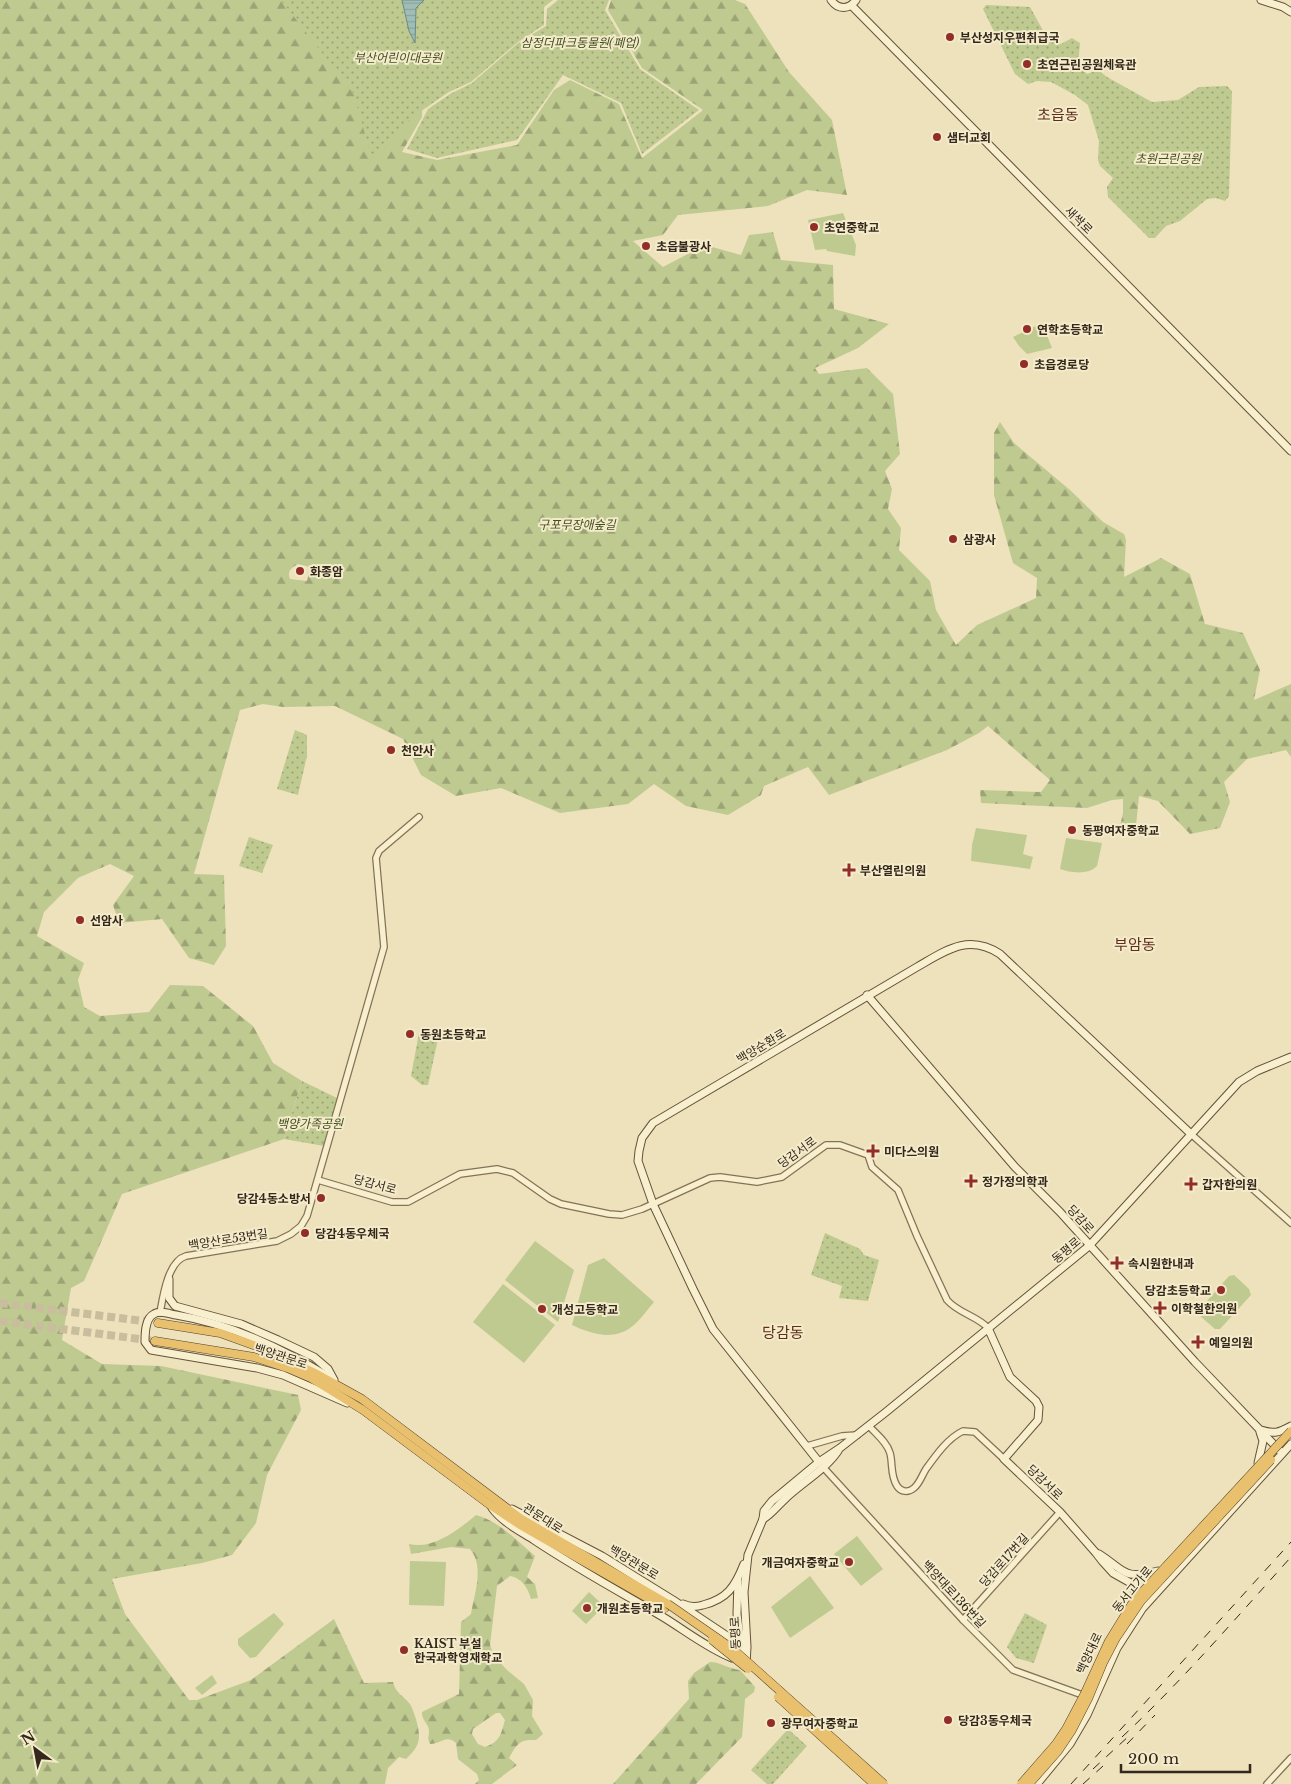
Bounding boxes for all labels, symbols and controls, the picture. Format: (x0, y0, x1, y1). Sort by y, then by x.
place label: 부산성지우편취급국 (960, 30, 1059, 45)
marker: 부산성지우편취급국 (944, 31, 956, 43)
park label: 삼정더파크동물원(폐업) (521, 35, 639, 50)
park label: 부산어린이대공원 (354, 50, 443, 65)
place label: 초연근린공원체육관 (1037, 57, 1136, 72)
marker: 초연근린공원체육관 (1021, 58, 1033, 70)
district label: 초읍동 (1037, 105, 1079, 124)
place label: 샘터교회 (947, 130, 991, 145)
marker: 샘터교회 (931, 131, 943, 143)
park label: 초원근린공원 (1135, 151, 1202, 166)
street label: 새싹로 (1062, 203, 1096, 237)
place label: 초연중학교 (824, 220, 879, 235)
marker: 초연중학교 (808, 221, 820, 233)
place label: 초읍불광사 (656, 239, 711, 254)
marker: 초읍불광사 (640, 240, 652, 252)
place label: 연학초등학교 (1037, 322, 1103, 337)
marker: 연학초등학교 (1021, 323, 1033, 335)
place label: 초읍경로당 (1034, 357, 1089, 372)
marker: 초읍경로당 (1018, 358, 1030, 370)
park label: 구포무장애숲길 (538, 517, 617, 532)
place label: 삼광사 (963, 532, 996, 547)
marker: 삼광사 (947, 533, 959, 545)
place label: 화종암 (310, 564, 343, 579)
marker: 화종암 (294, 565, 306, 577)
place label: 천안사 (401, 743, 434, 758)
marker: 천안사 (385, 744, 397, 756)
place label: 동평여자중학교 (1082, 823, 1159, 838)
marker: 동평여자중학교 (1066, 824, 1078, 836)
marker: 부산열린의원 (842, 863, 856, 877)
place label: 부산열린의원 (860, 863, 926, 878)
place label: 선암사 (90, 913, 123, 928)
marker: 선암사 (74, 914, 86, 926)
district label: 부암동 (1114, 935, 1156, 954)
street label: 백양순환로 (733, 1025, 789, 1067)
place label: 동원초등학교 (420, 1027, 486, 1042)
marker: 동원초등학교 (404, 1028, 416, 1040)
park label: 백양가족공원 (277, 1116, 344, 1131)
street label: 당감서로 (775, 1133, 819, 1171)
marker: 미다스의원 (866, 1144, 880, 1158)
place label: 미다스의원 (884, 1144, 939, 1159)
street label: 당감서로 (352, 1171, 398, 1197)
marker: 정가정의학과 (964, 1174, 978, 1188)
place label: 정가정의학과 (982, 1174, 1048, 1189)
marker: 갑자한의원 (1184, 1177, 1198, 1191)
place label: 갑자한의원 (1202, 1177, 1257, 1192)
place label: 당감4동소방서 (237, 1191, 311, 1206)
marker: 당감4동소방서 (315, 1192, 327, 1204)
street label: 당감로 (1064, 1202, 1098, 1236)
street label: 백양산로53번길 (187, 1225, 269, 1253)
place label: 당감4동우체국 (315, 1226, 389, 1241)
marker: 당감4동우체국 (299, 1227, 311, 1239)
street label: 동평로 (1048, 1234, 1084, 1266)
marker: 속시원한내과 (1110, 1256, 1124, 1270)
place label: 속시원한내과 (1128, 1256, 1194, 1271)
place label: 당감초등학교 (1145, 1283, 1211, 1298)
marker: 당감초등학교 (1215, 1284, 1227, 1296)
marker: 이학철한의원 (1153, 1301, 1167, 1315)
place label: 이학철한의원 (1171, 1301, 1237, 1316)
place label: 개성고등학교 (552, 1302, 618, 1317)
marker: 개성고등학교 (536, 1303, 548, 1315)
district label: 당감동 (762, 1323, 804, 1342)
marker: 예일의원 (1191, 1335, 1205, 1349)
place label: 예일의원 (1209, 1335, 1253, 1350)
street label: 백양관문로 (252, 1340, 310, 1372)
street label: 당감서로 (1024, 1461, 1066, 1503)
street label: 관문대로 (520, 1500, 566, 1536)
street label: 당감로17번길 (976, 1530, 1032, 1590)
street label: 백양관문로 (606, 1541, 662, 1583)
place label: 개금여자중학교 (762, 1555, 839, 1570)
marker: 개금여자중학교 (843, 1556, 855, 1568)
street label: 백양대로136번길 (919, 1557, 989, 1631)
street label: 동서고가로 (1109, 1563, 1155, 1615)
place label: 개원초등학교 (597, 1601, 663, 1616)
marker: 개원초등학교 (581, 1602, 593, 1614)
street label: 동평로 (727, 1616, 743, 1650)
street label: 백양대로 (1073, 1630, 1105, 1676)
place label: KAIST 부설 한국과학영재학교 (414, 1636, 502, 1665)
marker: KAIST 부설 한국과학영재학교 (398, 1644, 410, 1656)
place label: 당감3동우체국 (958, 1713, 1032, 1728)
marker: 당감3동우체국 (942, 1714, 954, 1726)
place label: 광무여자중학교 (781, 1716, 858, 1731)
marker: 광무여자중학교 (765, 1717, 777, 1729)
north arrow (10, 1724, 60, 1774)
text: N (18, 1727, 38, 1749)
scale bar (1121, 1742, 1250, 1774)
text: 200 m (1128, 1749, 1179, 1768)

